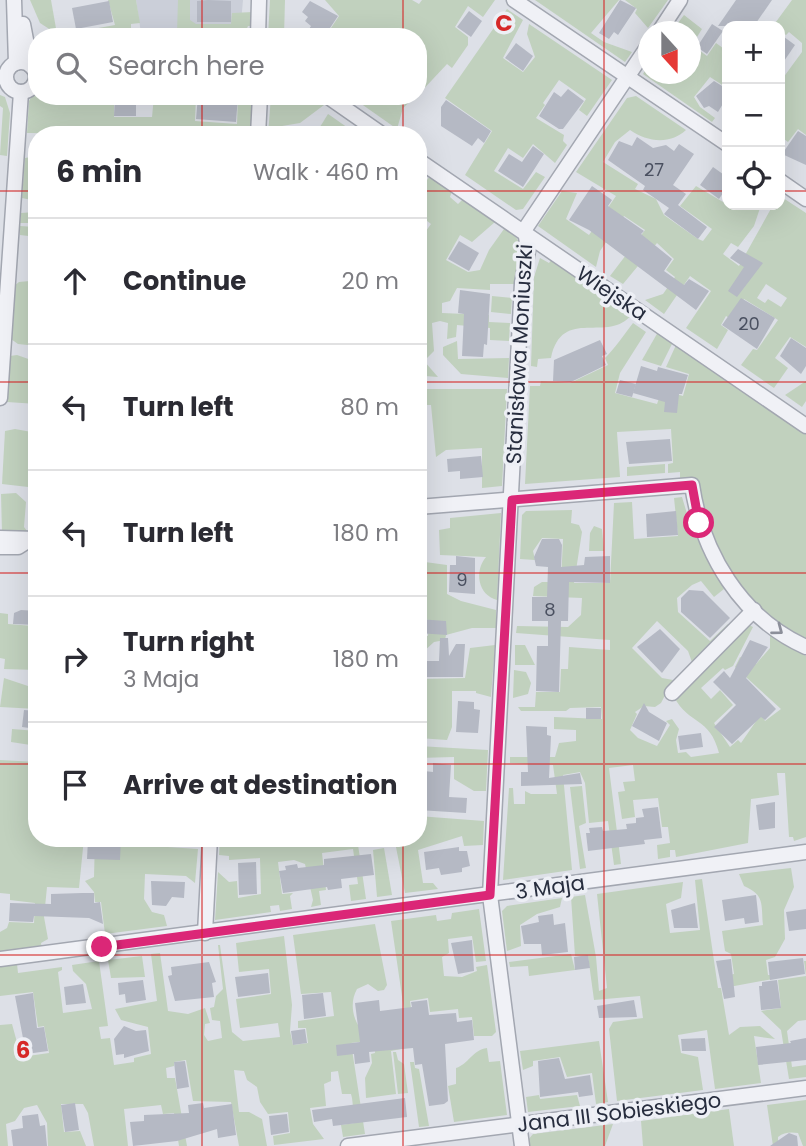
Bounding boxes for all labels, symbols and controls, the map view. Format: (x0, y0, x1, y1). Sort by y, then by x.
text: C (495, 7, 513, 39)
north arrow (638, 21, 701, 84)
map controls (722, 21, 785, 210)
button: + (722, 21, 785, 84)
search box (28, 28, 427, 105)
icon: search (52, 48, 90, 86)
text: Search here (108, 48, 265, 84)
button: − (722, 84, 785, 147)
button: locate (722, 147, 785, 210)
text: 6 min (56, 150, 142, 193)
text: Walk · 460 m (253, 156, 399, 188)
house number: 27 (644, 157, 664, 182)
street label: Stanisława Moniuszki (499, 243, 539, 465)
street label: Wiejska (571, 259, 653, 327)
icon: ahead (56, 262, 94, 300)
text: Continue (123, 263, 246, 299)
text: 20 m (341, 265, 399, 297)
house number: 20 (738, 311, 760, 336)
icon: left (56, 388, 94, 426)
text: Turn left (123, 389, 234, 425)
text: 80 m (340, 391, 399, 423)
route start (683, 507, 714, 538)
icon: left (56, 514, 94, 552)
text: Turn left (123, 515, 234, 551)
text: 180 m (333, 517, 399, 549)
house number: 9 (456, 567, 468, 592)
house number: 8 (544, 597, 556, 622)
one-way arrow (771, 622, 783, 635)
text: Turn right (123, 624, 255, 660)
icon: right (56, 640, 94, 678)
text: 180 m (333, 643, 399, 675)
text: 3 Maja (123, 663, 199, 695)
icon: arrive (56, 766, 94, 804)
text: Arrive at destination (123, 767, 398, 803)
street label: 3 Maja (513, 868, 587, 906)
route end (86, 931, 117, 962)
text: 6 (16, 1034, 30, 1066)
street label: Jana III Sobieskiego (515, 1085, 723, 1139)

